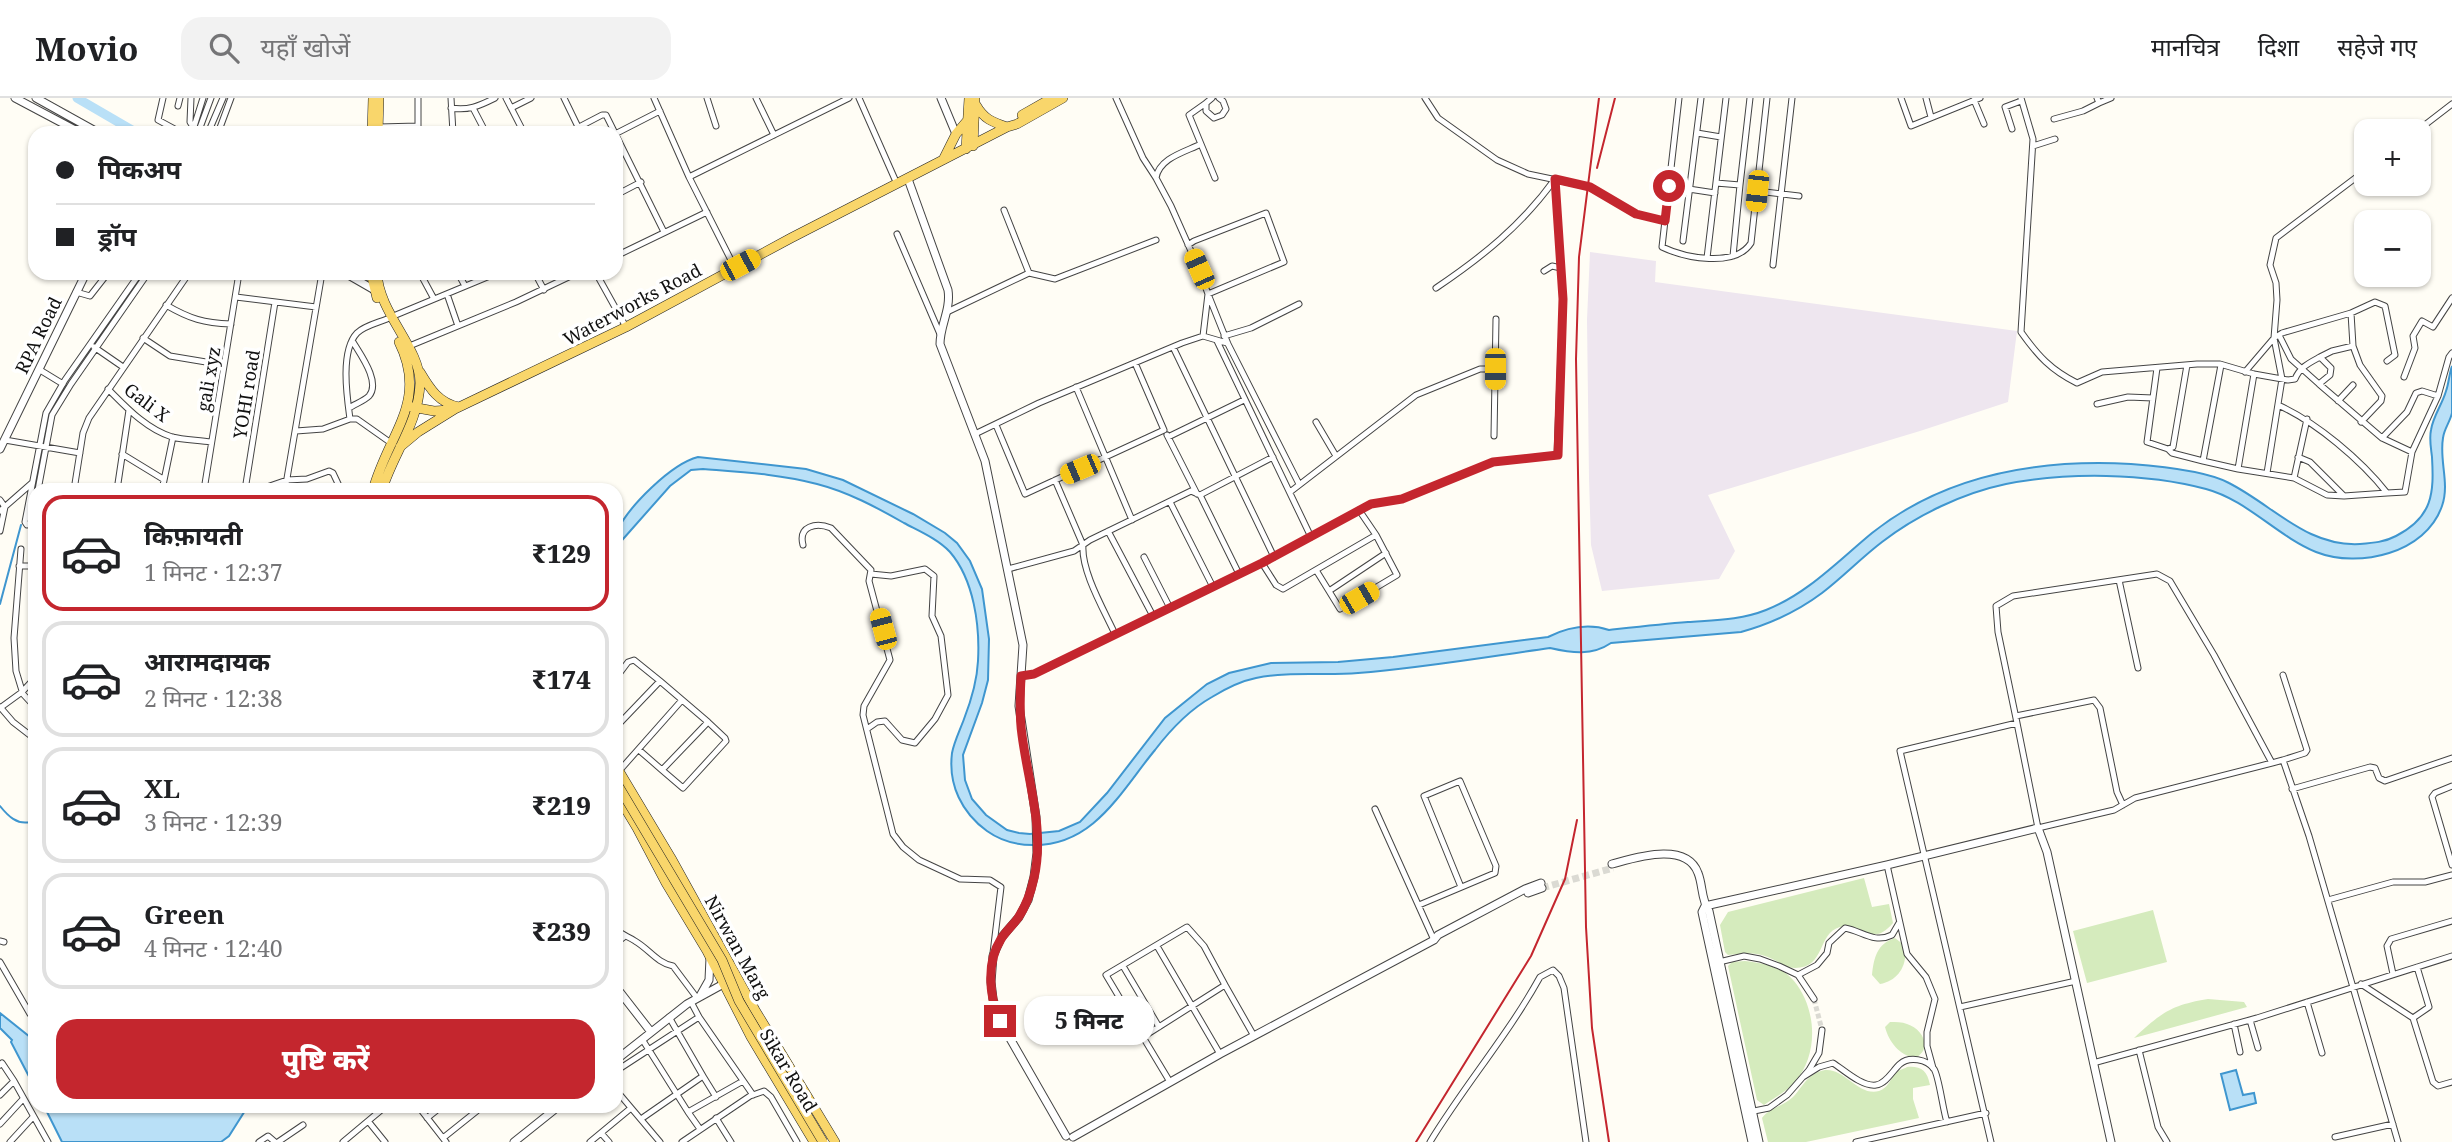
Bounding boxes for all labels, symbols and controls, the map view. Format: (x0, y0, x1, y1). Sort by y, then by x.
search box (181, 17, 671, 80)
text: Movio (35, 26, 139, 71)
icon: search (205, 29, 243, 67)
text: यहाँ खोजें (261, 29, 350, 65)
text: मानचित्र (2151, 30, 2220, 63)
text: दिशा (2258, 30, 2299, 63)
text: सहेजे गए (2337, 30, 2417, 63)
map controls (2354, 119, 2431, 287)
button: + (2354, 119, 2431, 196)
text: पिकअप (98, 151, 181, 187)
car (1745, 169, 1770, 213)
route start (1653, 170, 1685, 202)
button: − (2354, 210, 2431, 287)
text: ड्रॉप (98, 218, 136, 254)
car (717, 246, 764, 284)
car (1181, 246, 1218, 292)
street label: Waterworks Road (559, 257, 705, 351)
street label: RPA Road (9, 293, 67, 377)
street label: gali xyz (190, 345, 226, 413)
street label: YOHI road (227, 348, 265, 441)
car (1485, 348, 1506, 390)
street label: Gali X (119, 377, 175, 427)
car (1057, 451, 1104, 487)
text: किफ़ायती (144, 517, 243, 553)
icon: car (60, 522, 123, 585)
text: ₹129 (532, 535, 591, 571)
text: 1 मिनट · 12:37 (144, 556, 283, 588)
car (1336, 578, 1383, 618)
car (868, 606, 899, 652)
text: आरामदायक (144, 643, 270, 679)
icon: car (60, 648, 123, 711)
text: ₹174 (532, 661, 591, 697)
text: 2 मिनट · 12:38 (144, 682, 283, 714)
text: XL (144, 770, 180, 806)
icon: car (60, 774, 123, 837)
text: ₹219 (532, 787, 591, 823)
text: 3 मिनट · 12:39 (144, 806, 283, 838)
street label: Nirwan Marg (700, 891, 777, 1003)
text: Green (144, 896, 225, 932)
icon: car (60, 900, 123, 963)
text: ₹239 (532, 913, 591, 949)
text: 4 मिनट · 12:40 (144, 932, 283, 964)
callout: 5 मिनट (1024, 996, 1154, 1046)
text: 5 मिनट (1055, 1004, 1123, 1036)
route end (984, 1005, 1016, 1037)
button: पुष्टि करें (56, 1019, 595, 1099)
street label: Sikar Road (755, 1024, 823, 1116)

